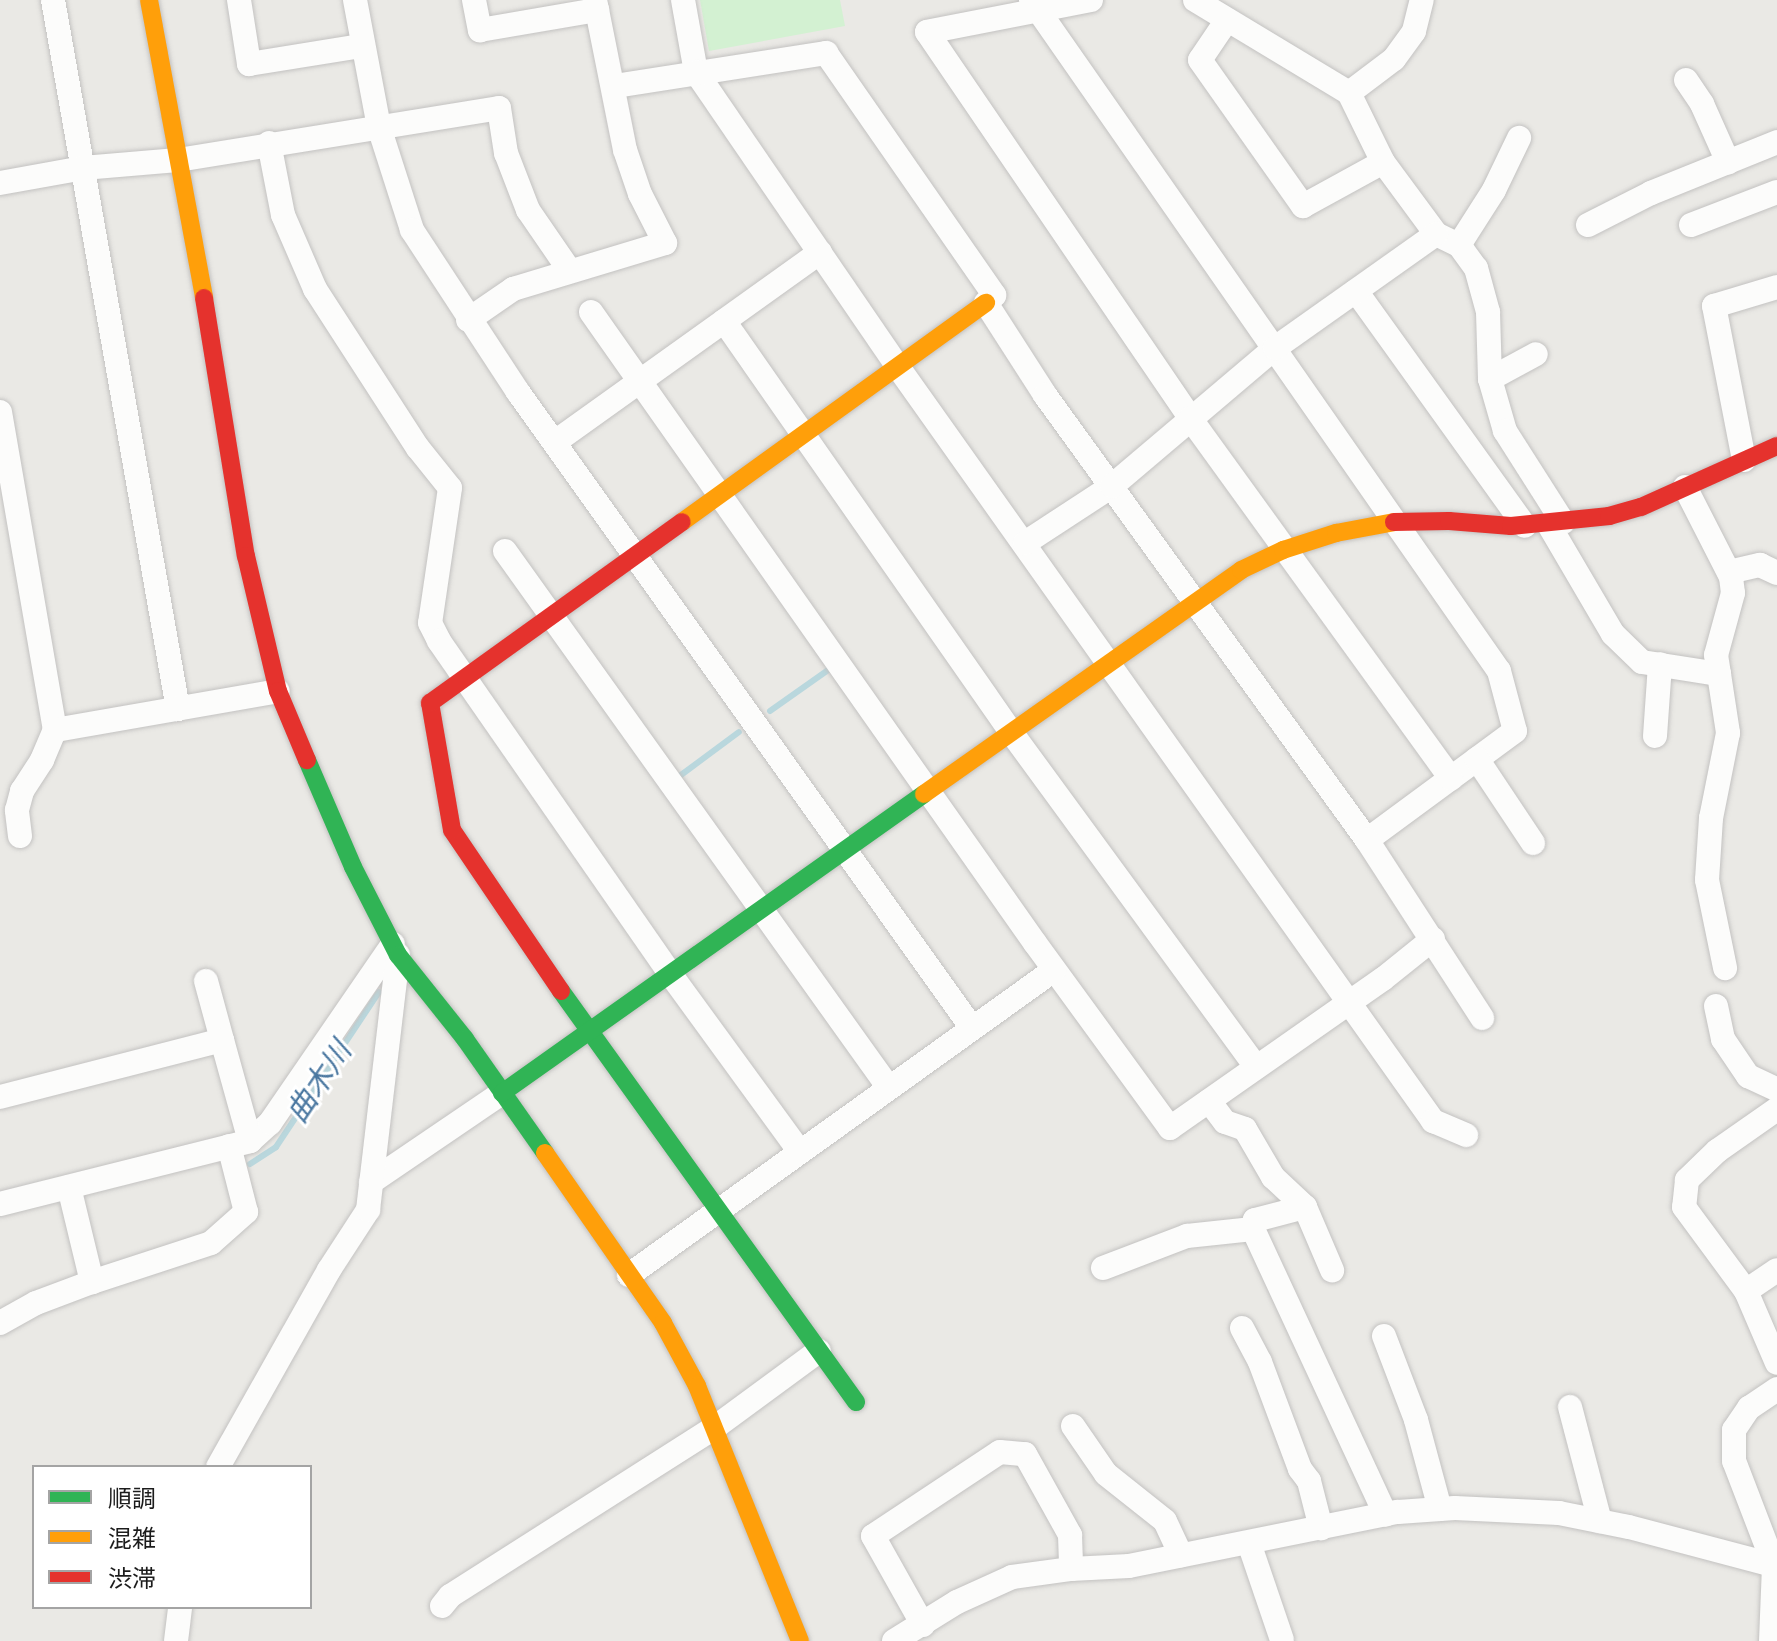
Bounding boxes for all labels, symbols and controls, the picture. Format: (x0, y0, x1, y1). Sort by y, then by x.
water label: 曲木川 (279, 1035, 359, 1129)
legend (32, 1465, 312, 1609)
text: 順調 (108, 1481, 156, 1516)
text: 混雑 (108, 1521, 156, 1556)
text: 渋滞 (108, 1561, 156, 1596)

